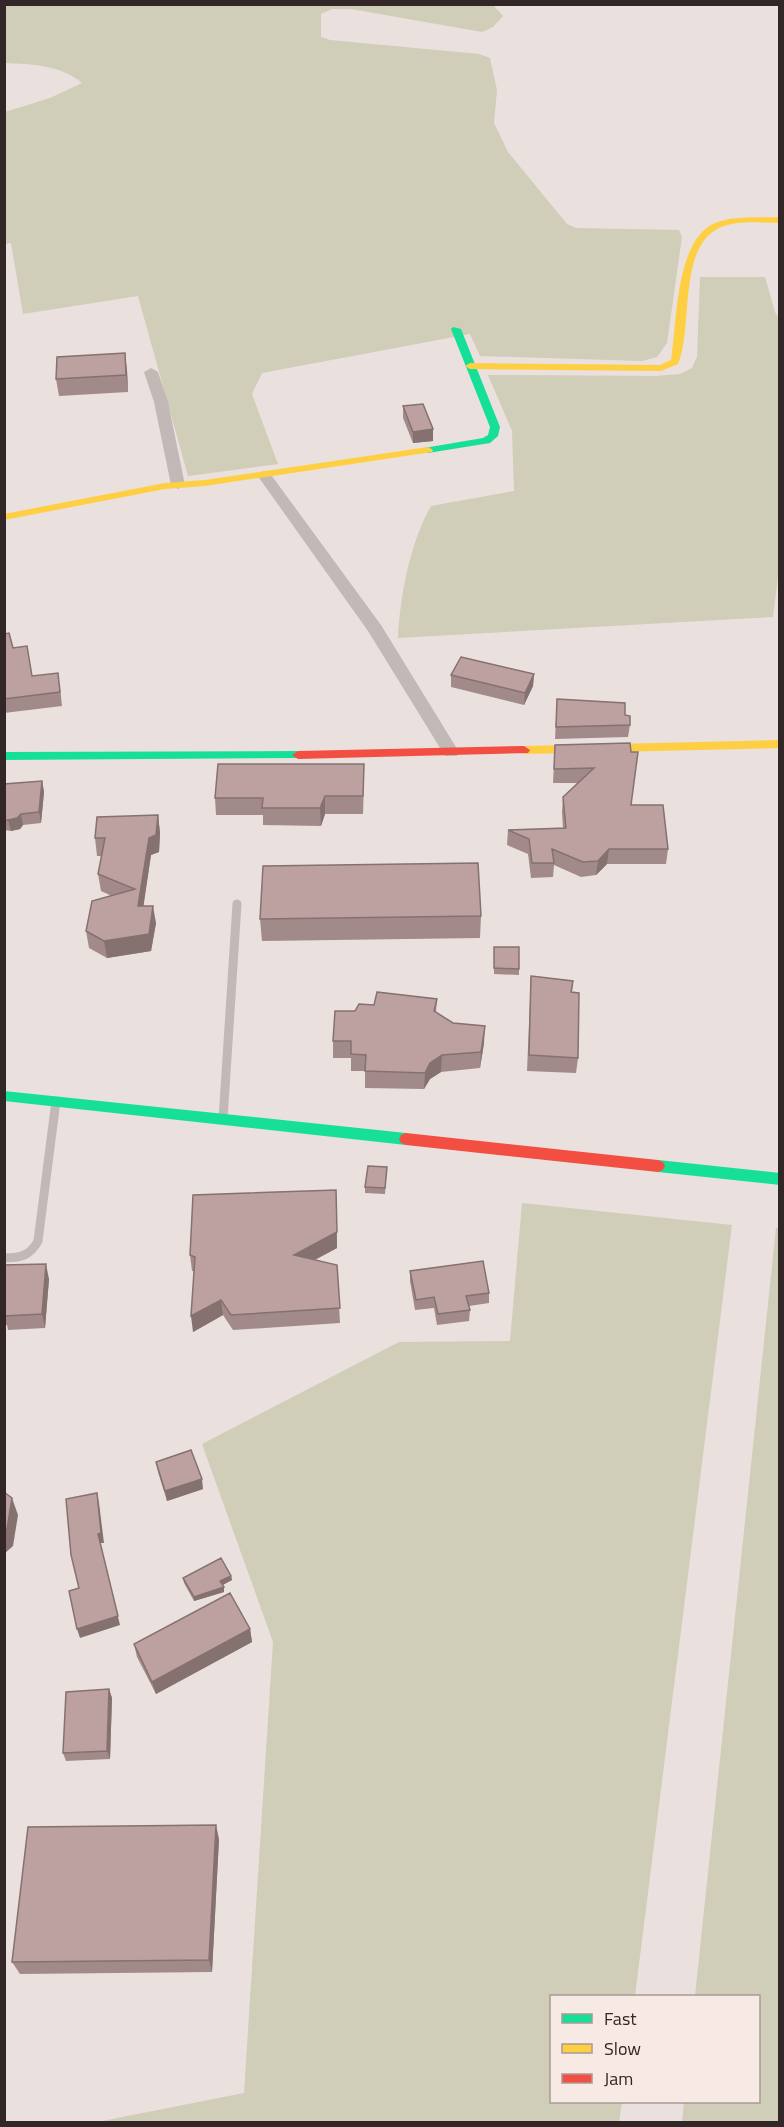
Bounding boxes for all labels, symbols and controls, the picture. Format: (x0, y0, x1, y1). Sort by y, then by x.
legend (550, 1995, 760, 2103)
text: Fast (604, 2005, 637, 2032)
text: Slow (604, 2035, 641, 2062)
text: Jam (604, 2065, 633, 2092)

